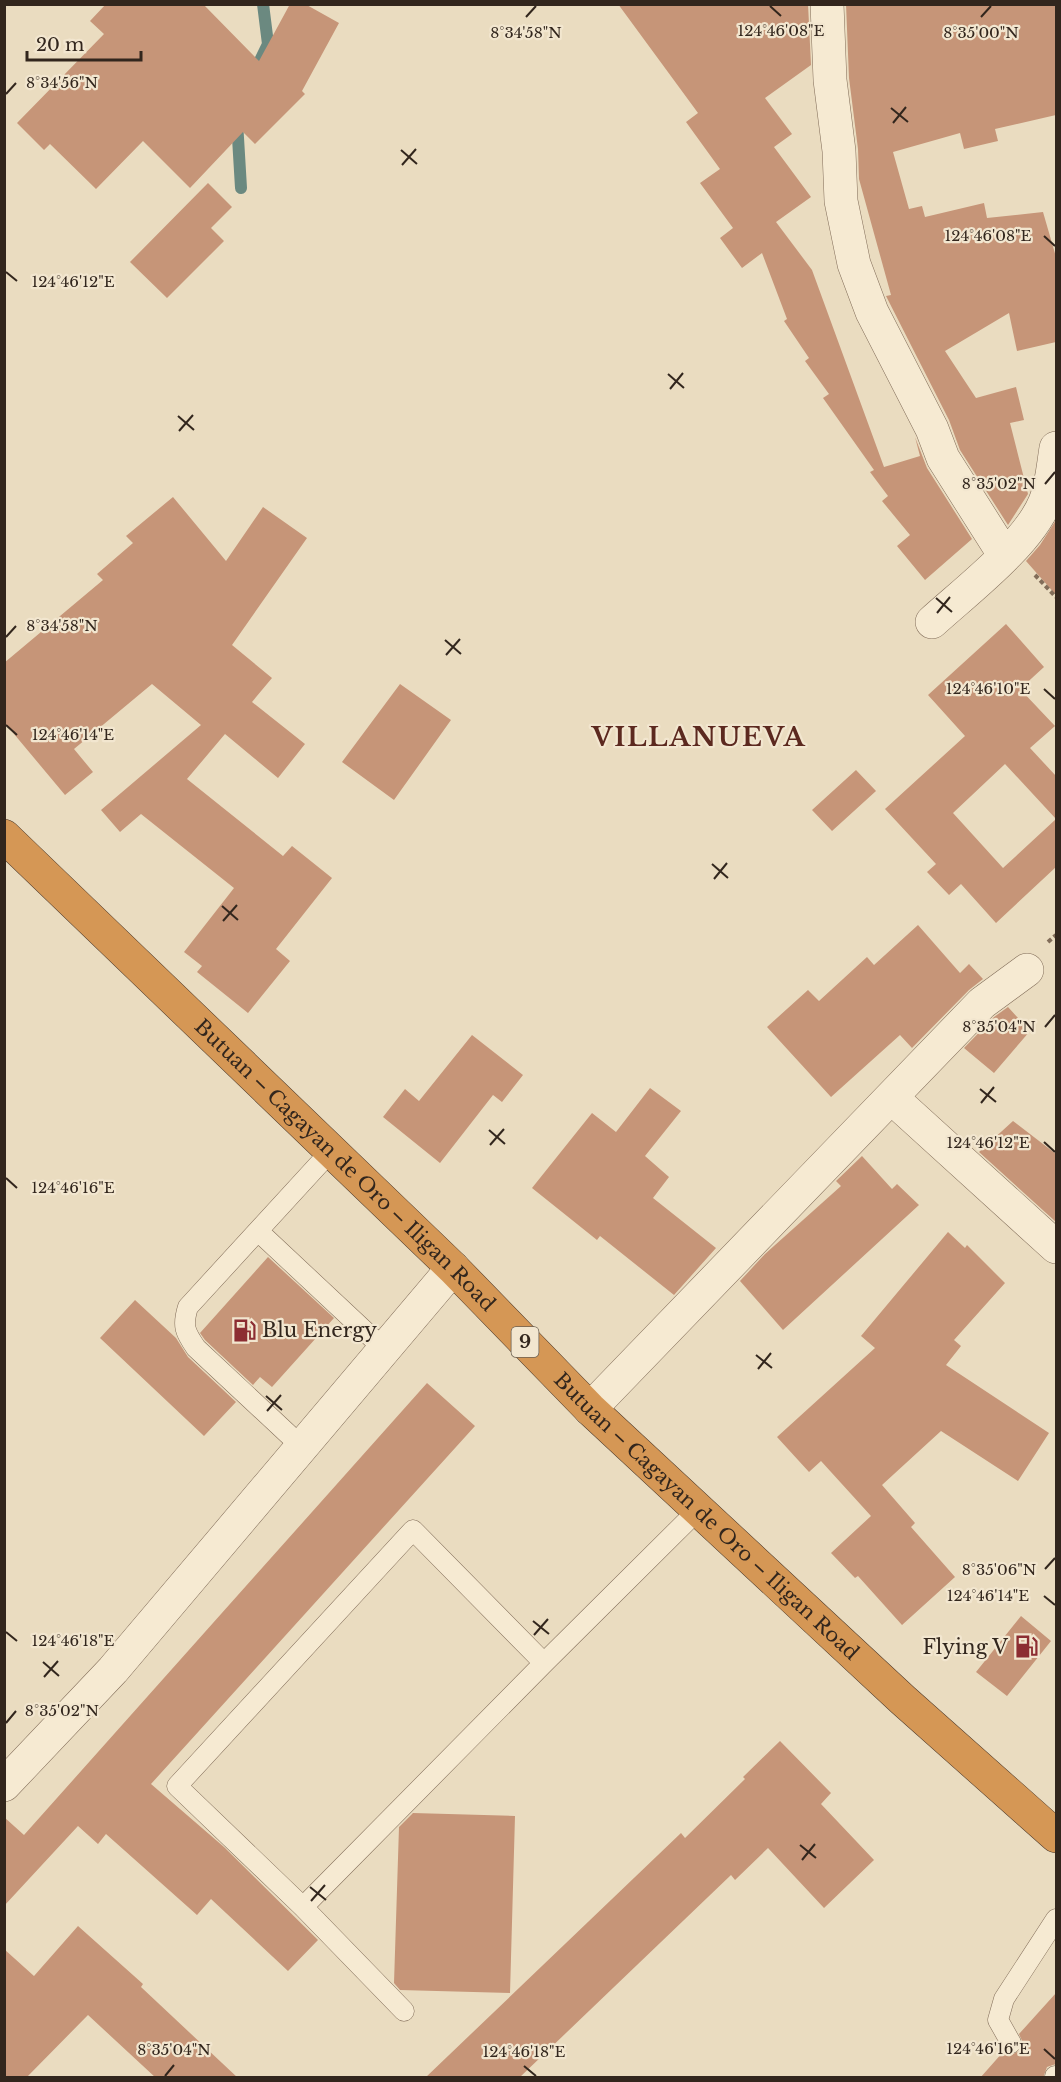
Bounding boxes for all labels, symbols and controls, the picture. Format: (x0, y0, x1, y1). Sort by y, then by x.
text: 124°46'08"E (738, 21, 825, 40)
text: 8°34'58"N (490, 23, 562, 42)
text: 8°35'00"N (943, 23, 1019, 42)
scale bar (27, 24, 141, 62)
text: 20 m (36, 34, 84, 56)
text: 8°34'56"N (26, 73, 98, 92)
text: 124°46'08"E (945, 226, 1032, 245)
text: 124°46'12"E (31, 272, 115, 291)
text: 8°35'02"N (962, 474, 1036, 493)
text: 8°34'58"N (26, 616, 98, 635)
text: 124°46'10"E (946, 679, 1030, 698)
district label: VILLANUEVA (591, 721, 806, 753)
text: 124°46'14"E (32, 725, 114, 744)
street label: Butuan – Cagayan de Oro – Iligan Road (190, 1014, 500, 1316)
text: 8°35'04"N (962, 1017, 1036, 1036)
text: 124°46'12"E (946, 1133, 1030, 1152)
text: 124°46'16"E (31, 1178, 115, 1197)
fuel station icon: Blu Energy (231, 1317, 257, 1343)
place label: Blu Energy (262, 1318, 377, 1342)
road number: 9 (512, 1327, 538, 1357)
street label: Butuan – Cagayan de Oro – Iligan Road (549, 1368, 864, 1665)
text: 8°35'06"N (962, 1560, 1036, 1579)
text: 124°46'14"E (947, 1586, 1029, 1605)
text: 124°46'18"E (32, 1631, 115, 1650)
fuel station icon: Flying V (1013, 1634, 1039, 1660)
place label: Flying V (922, 1635, 1008, 1659)
text: 8°35'02"N (25, 1701, 99, 1720)
text: 124°46'16"E (946, 2039, 1030, 2058)
text: 8°35'04"N (137, 2040, 211, 2059)
text: 124°46'18"E (483, 2042, 566, 2061)

